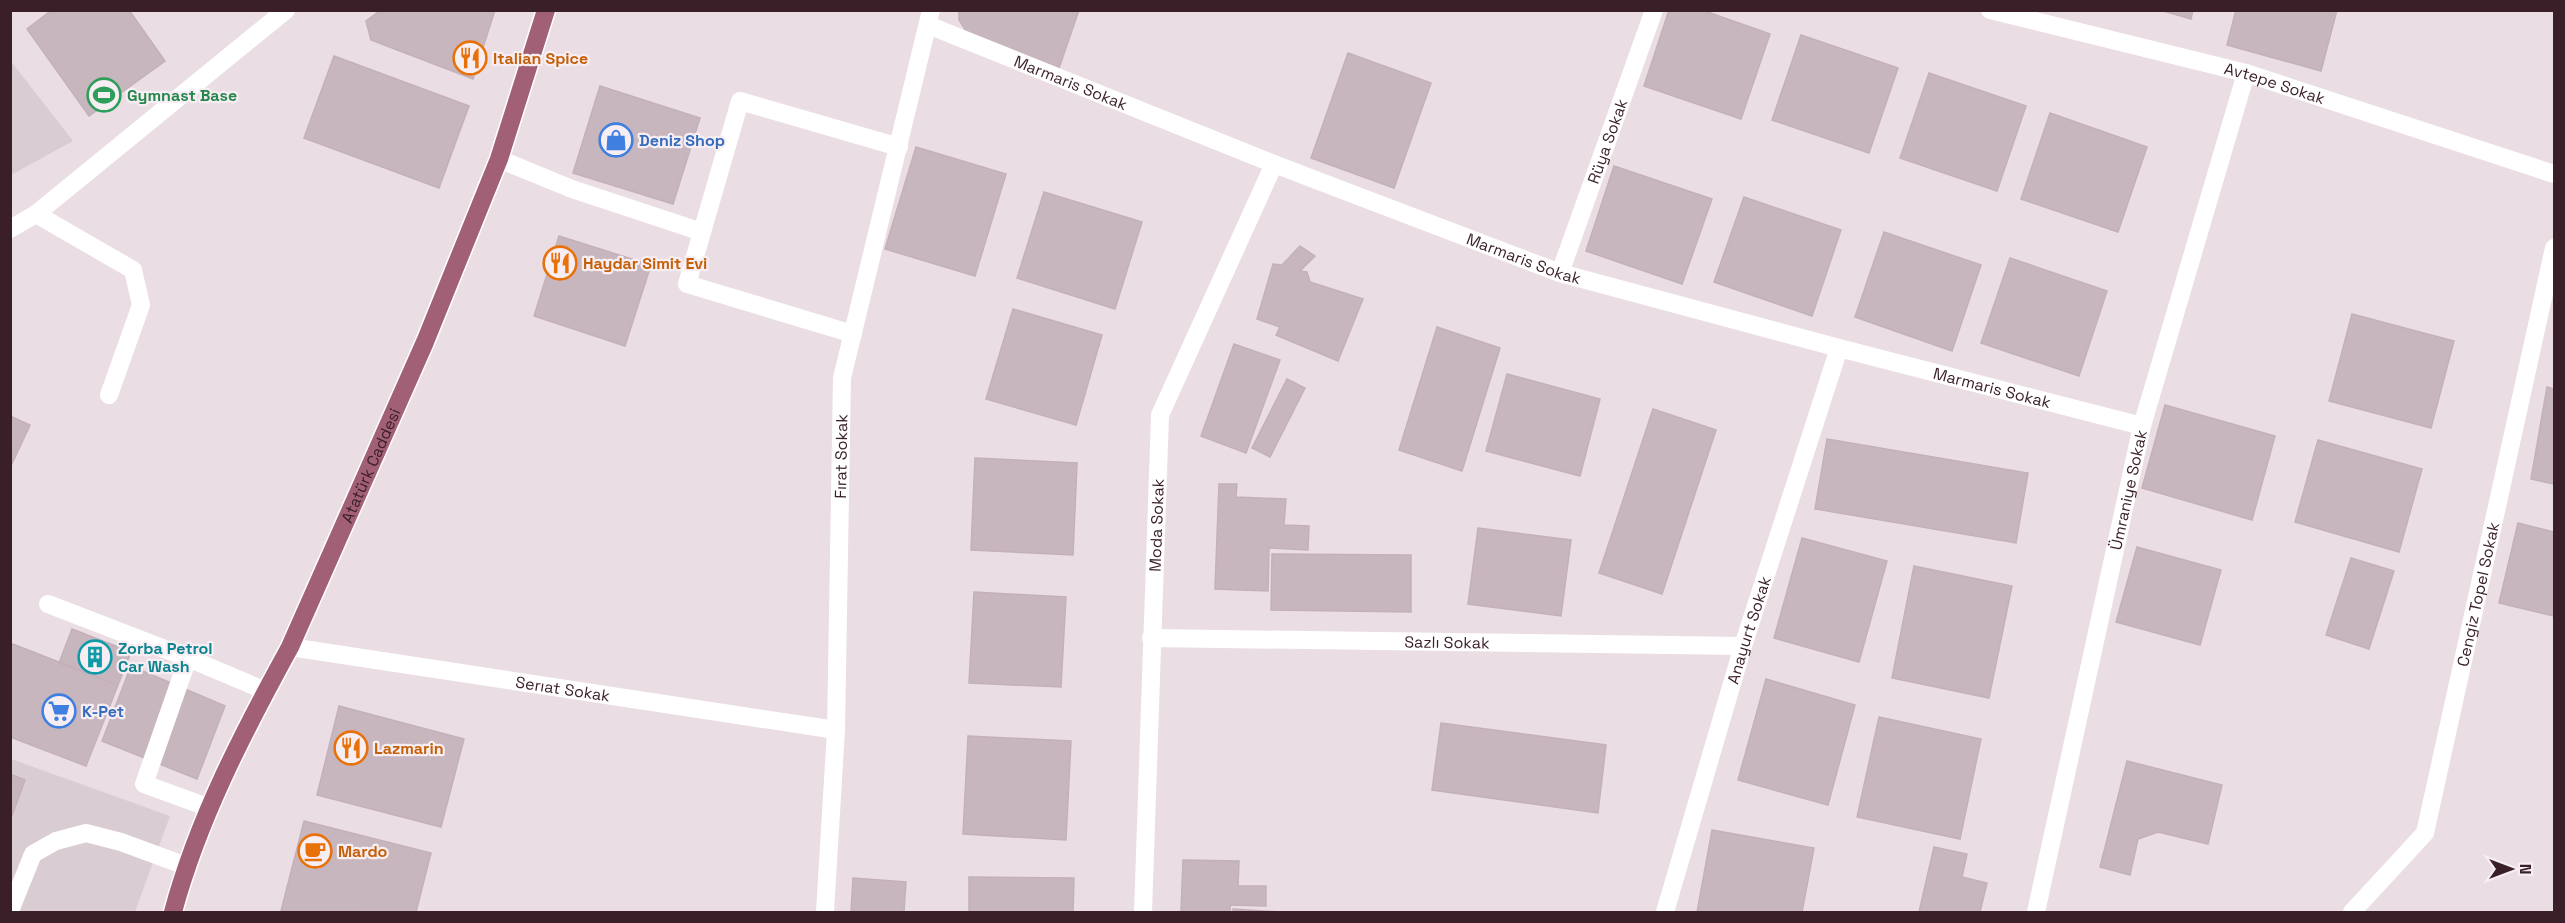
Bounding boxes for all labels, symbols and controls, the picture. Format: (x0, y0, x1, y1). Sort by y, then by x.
restaurant icon: Italian Spice (452, 40, 488, 76)
place label: Italian Spice (493, 48, 588, 69)
street label: Marmaris Sokak (1011, 51, 1131, 115)
street label: Avtepe Sokak (2222, 58, 2328, 109)
sports icon: Gymnast Base (86, 77, 122, 113)
place label: Gymnast Base (127, 85, 237, 106)
street label: Rüya Sokak (1583, 96, 1633, 187)
shop icon: Deniz Shop (598, 122, 634, 158)
place label: Deniz Shop (639, 130, 725, 151)
street label: Marmaris Sokak (1463, 228, 1584, 289)
restaurant icon: Haydar Simit Evi (542, 245, 578, 281)
place label: Haydar Simit Evi (583, 253, 707, 274)
street label: Marmaris Sokak (1931, 363, 2053, 413)
street label: Atatürk Caddesi (336, 405, 405, 526)
street label: Fırat Sokak (830, 414, 852, 499)
street label: Ümraniye Sokak (2105, 428, 2152, 552)
street label: Moda Sokak (1145, 478, 1169, 572)
street label: Cengiz Topel Sokak (2452, 520, 2504, 669)
street label: Anayurt Sokak (1722, 573, 1776, 687)
street label: Sazlı Sokak (1404, 631, 1490, 654)
place label: Zorba Petrol Car Wash (118, 638, 213, 677)
building icon: Zorba Petrol Car Wash (77, 639, 113, 675)
street label: Serıat Sokak (514, 671, 612, 707)
supermarket icon: K-Pet (41, 693, 77, 729)
place label: K-Pet (82, 701, 124, 722)
restaurant icon: Lazmarin (333, 730, 369, 766)
place label: Lazmarin (374, 738, 444, 759)
cafe icon: Mardo (297, 833, 333, 869)
north arrow (2481, 839, 2541, 899)
place label: Mardo (338, 841, 388, 862)
text: N (2515, 864, 2536, 874)

